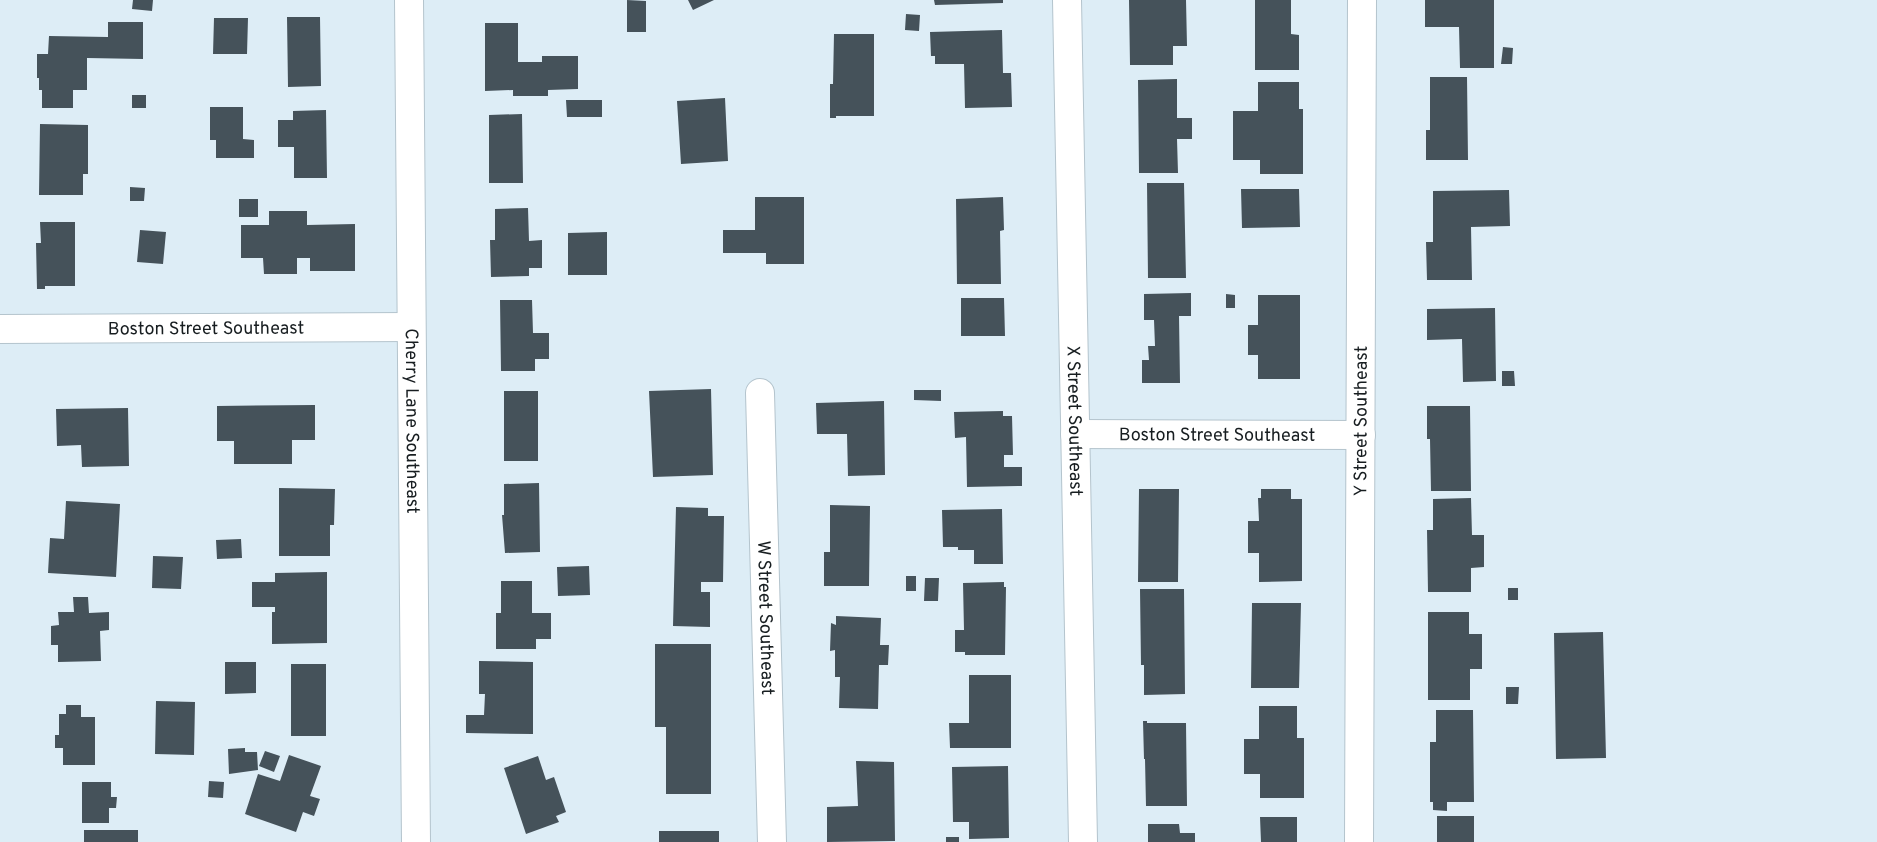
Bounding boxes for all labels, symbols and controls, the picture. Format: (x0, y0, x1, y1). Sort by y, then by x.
street label: Boston Street Southeast (108, 318, 304, 341)
street label: Cherry Lane Southeast (399, 328, 423, 514)
street label: X Street Southeast (1061, 345, 1086, 496)
street label: Y Street Southeast (1350, 346, 1374, 496)
street label: Boston Street Southeast (1119, 424, 1315, 448)
street label: W Street Southeast (751, 540, 778, 695)

